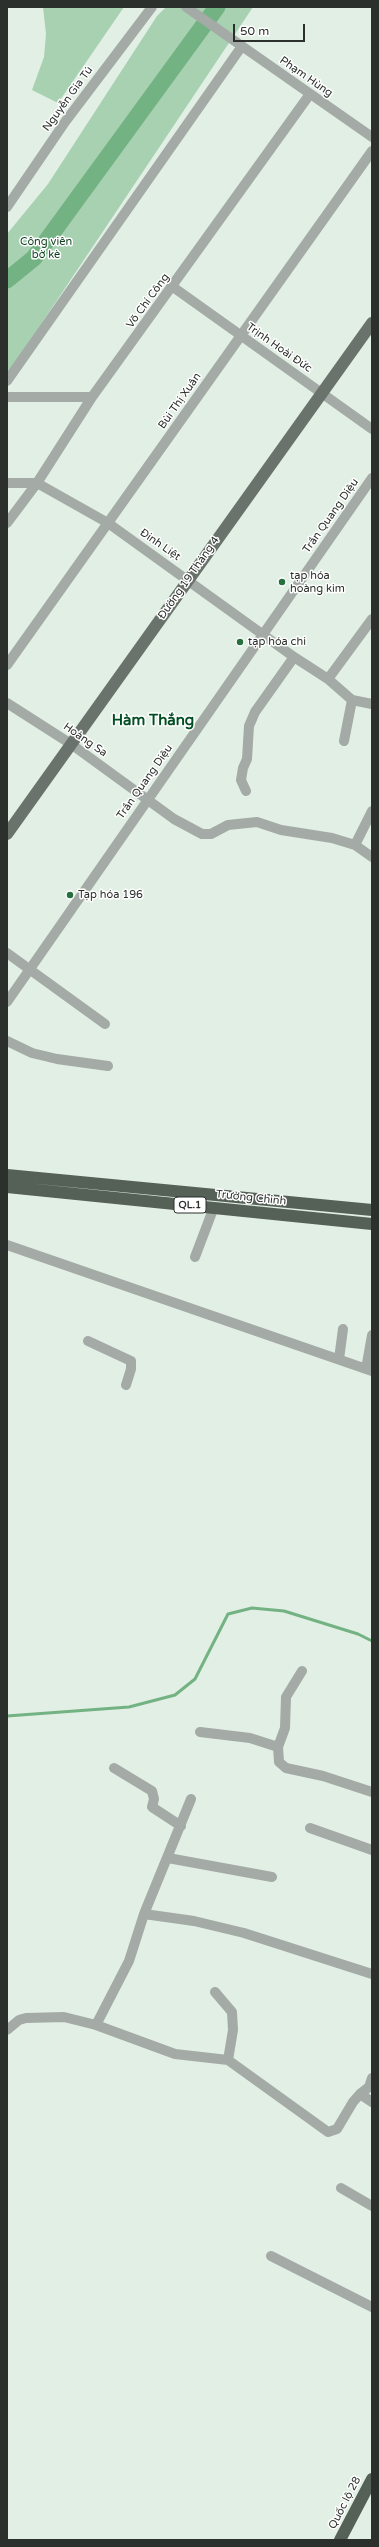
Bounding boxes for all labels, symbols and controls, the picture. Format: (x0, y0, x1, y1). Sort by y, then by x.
scale bar (235, 16, 307, 42)
text: 50 m (240, 24, 269, 38)
street label: Phạm Hùng (277, 54, 335, 100)
street label: Nguyễn Gia Tú (40, 64, 96, 134)
park label: Công viên bờ kè (20, 235, 72, 261)
street label: Võ Chí Công (124, 271, 172, 331)
street label: Trịnh Hoài Đức (244, 321, 314, 375)
street label: Bùi Thị Xuân (156, 370, 204, 432)
street label: Trần Quang Diệu (300, 476, 362, 556)
street label: Đinh Liệt (137, 526, 183, 564)
street label: Đường 19 Tháng 4 (156, 534, 222, 622)
place label: tạp hóa hoàng kim (290, 569, 345, 595)
marker: tạp hóa hoàng kim (277, 577, 287, 587)
place label: tạp hóa chi (248, 635, 306, 649)
marker: tạp hóa chi (235, 637, 245, 647)
district label: Hàm Thắng (112, 712, 194, 730)
street label: Hoàng Sa (61, 720, 109, 760)
street label: Trần Quang Diệu (114, 742, 176, 822)
place label: Tạp hóa 196 (78, 888, 143, 902)
marker: Tạp hóa 196 (65, 890, 75, 900)
street label: Trường Chinh (215, 1188, 287, 1208)
road number: QL.1 (174, 1197, 206, 1213)
street label: Quốc lộ 28 (326, 2475, 364, 2531)

